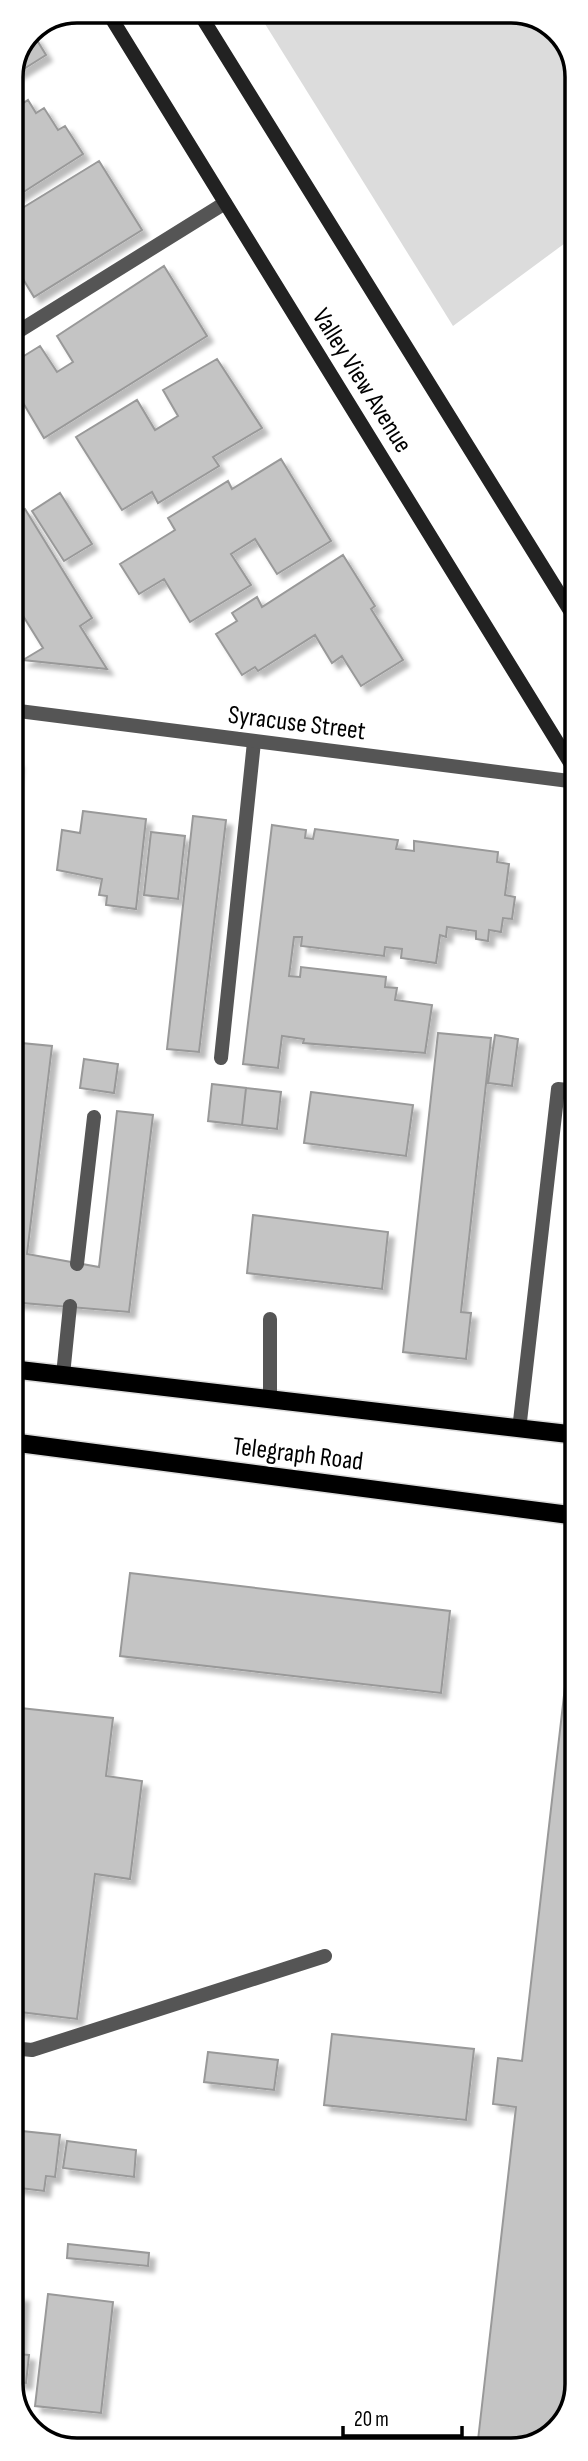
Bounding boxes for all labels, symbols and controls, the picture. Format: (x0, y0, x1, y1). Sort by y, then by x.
street label: Valley View Avenue (305, 303, 418, 459)
street label: Syracuse Street (226, 700, 367, 747)
street label: Telegraph Road (231, 1431, 365, 1478)
scale bar (343, 2394, 462, 2438)
text: 20 m (354, 2407, 389, 2432)

